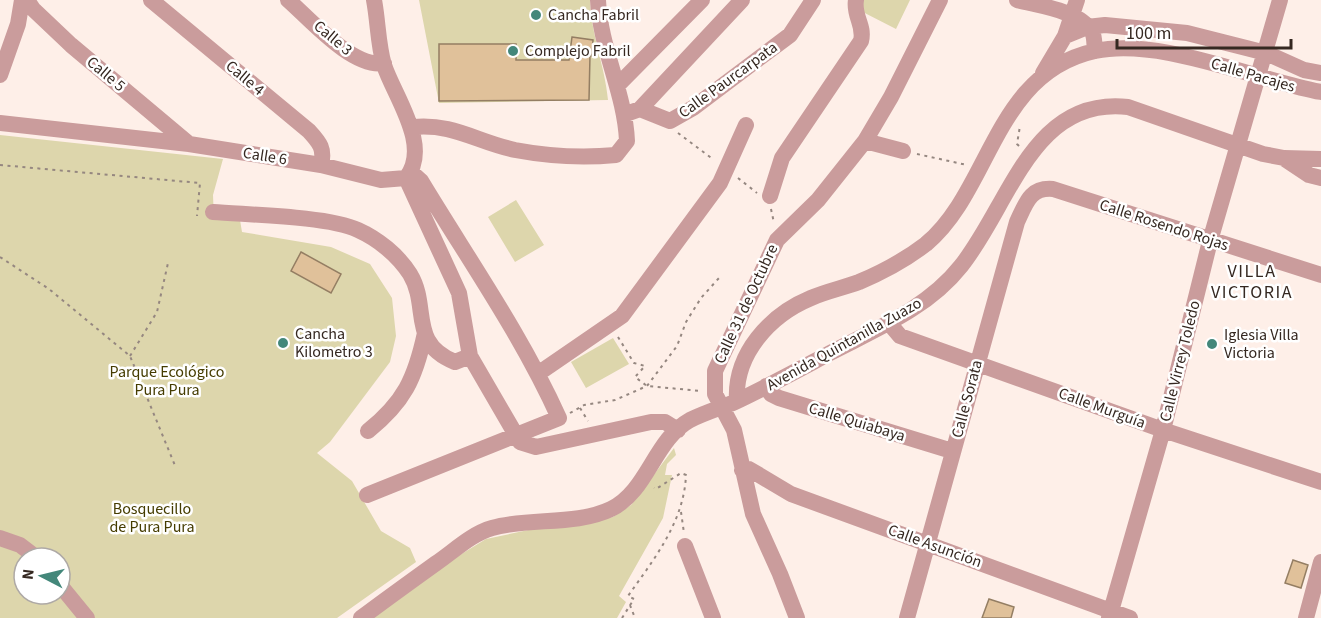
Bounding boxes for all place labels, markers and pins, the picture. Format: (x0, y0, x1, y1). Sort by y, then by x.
place label: Cancha Fabril (548, 4, 639, 26)
marker: Cancha Fabril (529, 8, 543, 22)
place label: Complejo Fabril (525, 40, 631, 62)
marker: Complejo Fabril (506, 44, 520, 58)
place label: Cancha Kilometro 3 (295, 323, 373, 363)
place label: Iglesia Villa Victoria (1224, 324, 1299, 364)
marker: Cancha Kilometro 3 (276, 336, 290, 350)
marker: Iglesia Villa Victoria (1205, 337, 1219, 351)

